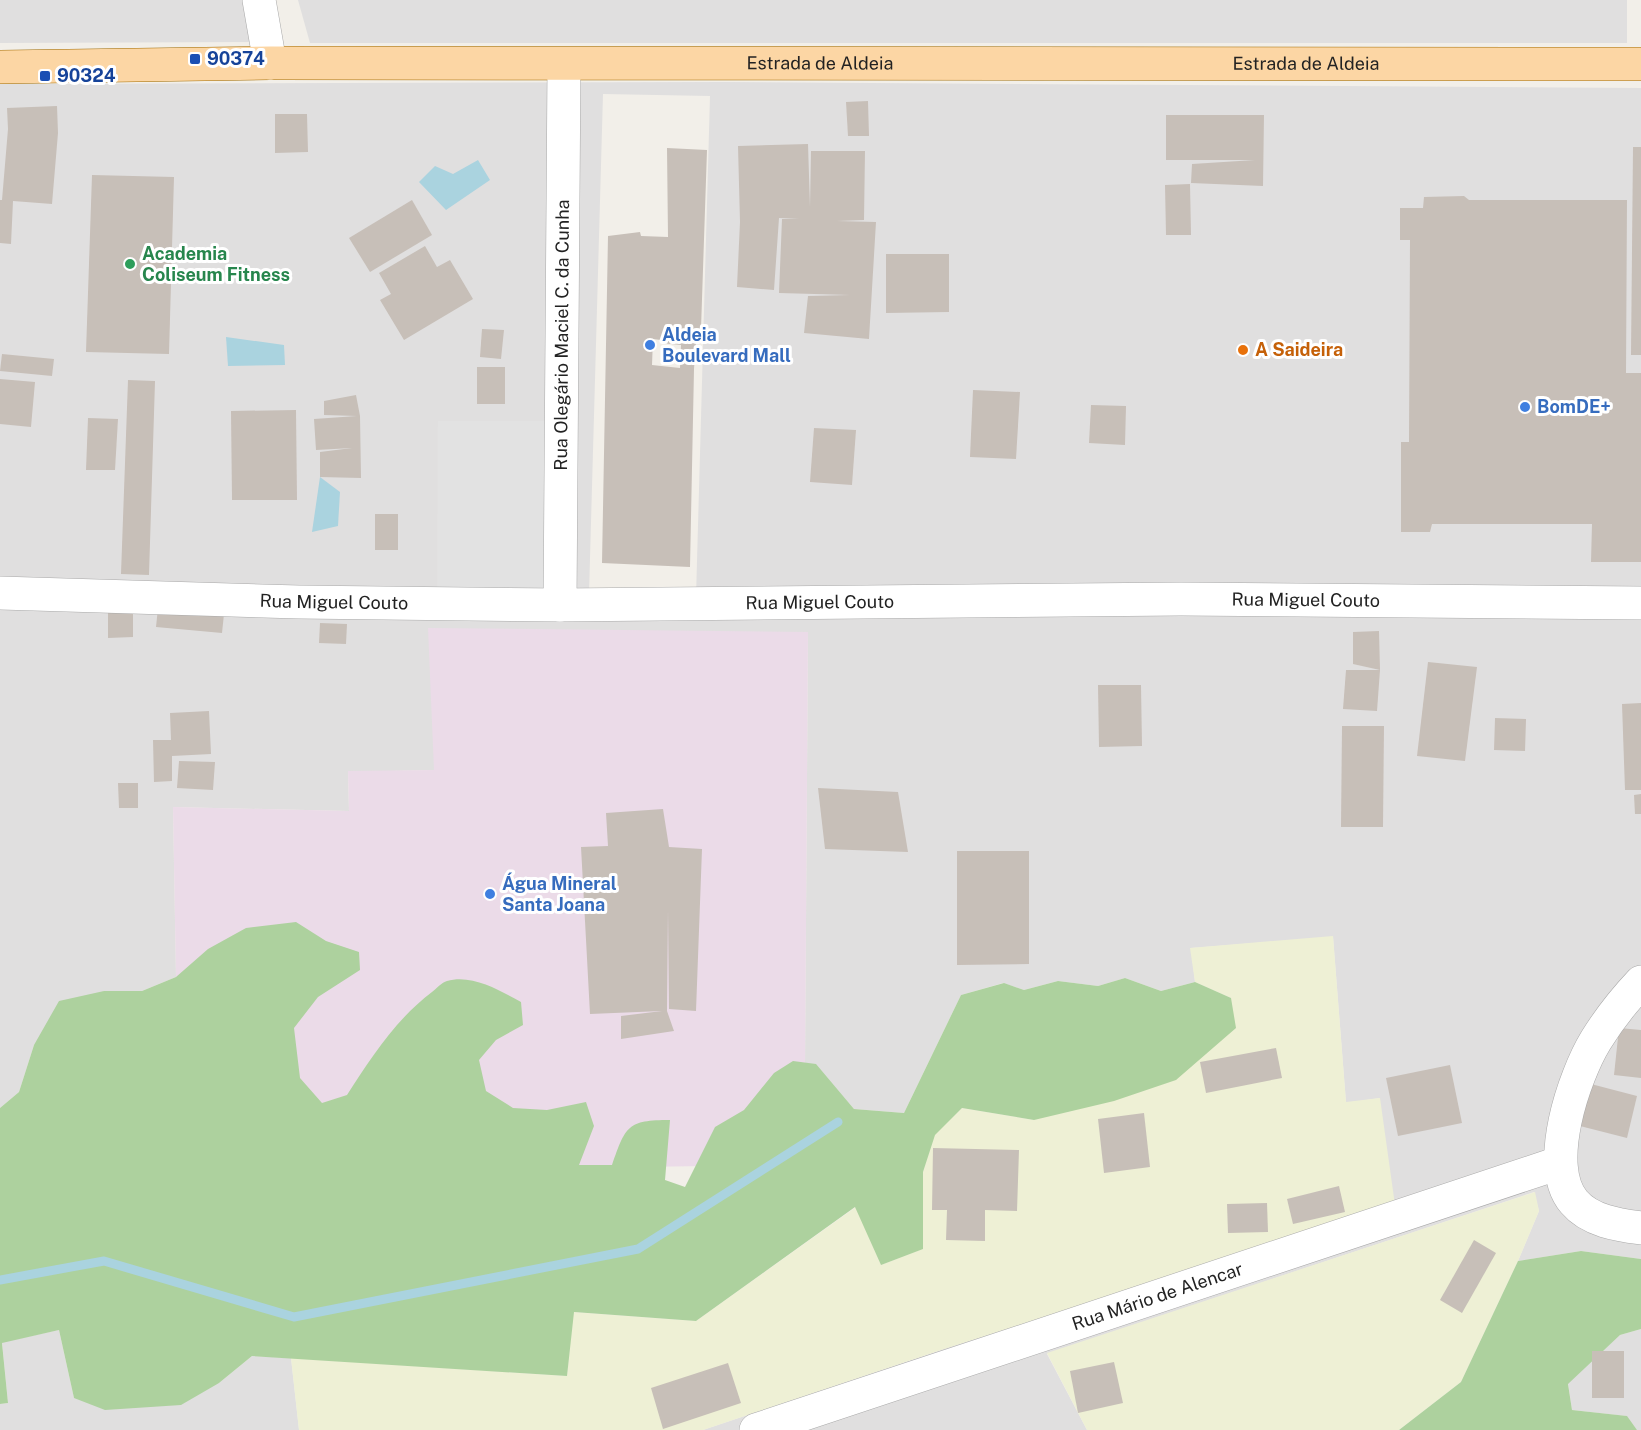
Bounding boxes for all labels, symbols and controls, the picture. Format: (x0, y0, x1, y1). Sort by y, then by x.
place label: 90374 (207, 48, 265, 69)
marker: 90374 (188, 52, 202, 66)
street label: Estrada de Aldeia (747, 52, 893, 73)
street label: Estrada de Aldeia (1233, 53, 1379, 74)
place label: 90324 (57, 65, 116, 86)
marker: 90324 (38, 69, 52, 83)
street label: Rua Olegário Maciel C. da Cunha (550, 199, 573, 471)
place label: Academia Coliseum Fitness (142, 243, 290, 285)
marker: Academia Coliseum Fitness (123, 257, 137, 271)
place label: Aldeia Boulevard Mall (662, 324, 791, 366)
marker: Aldeia Boulevard Mall (643, 338, 657, 352)
place label: A Saideira (1255, 339, 1343, 360)
marker: A Saideira (1236, 343, 1250, 357)
place label: BomDE+ (1537, 396, 1611, 417)
marker: BomDE+ (1518, 400, 1532, 414)
street label: Rua Miguel Couto (1231, 588, 1380, 611)
street label: Rua Miguel Couto (259, 590, 408, 613)
street label: Rua Miguel Couto (745, 591, 894, 613)
place label: Água Mineral Santa Joana (502, 872, 617, 915)
marker: Água Mineral Santa Joana (483, 887, 497, 901)
street label: Rua Mário de Alencar (1069, 1258, 1245, 1334)

